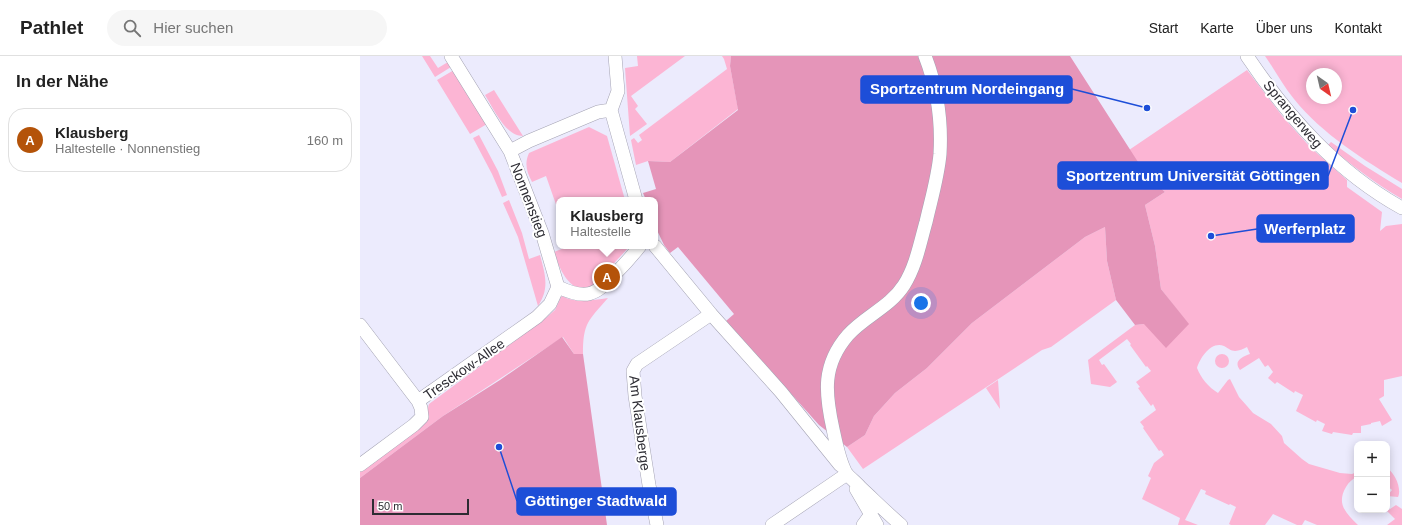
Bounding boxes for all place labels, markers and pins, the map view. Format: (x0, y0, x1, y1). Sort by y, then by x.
callout: Sportzentrum Nordeingang (861, 76, 1072, 103)
callout: Sportzentrum Universität Göttingen (1058, 162, 1328, 189)
callout: Werferplatz (1257, 215, 1354, 242)
pin: A (594, 262, 620, 292)
callout: Göttinger Stadtwald (517, 488, 676, 515)

